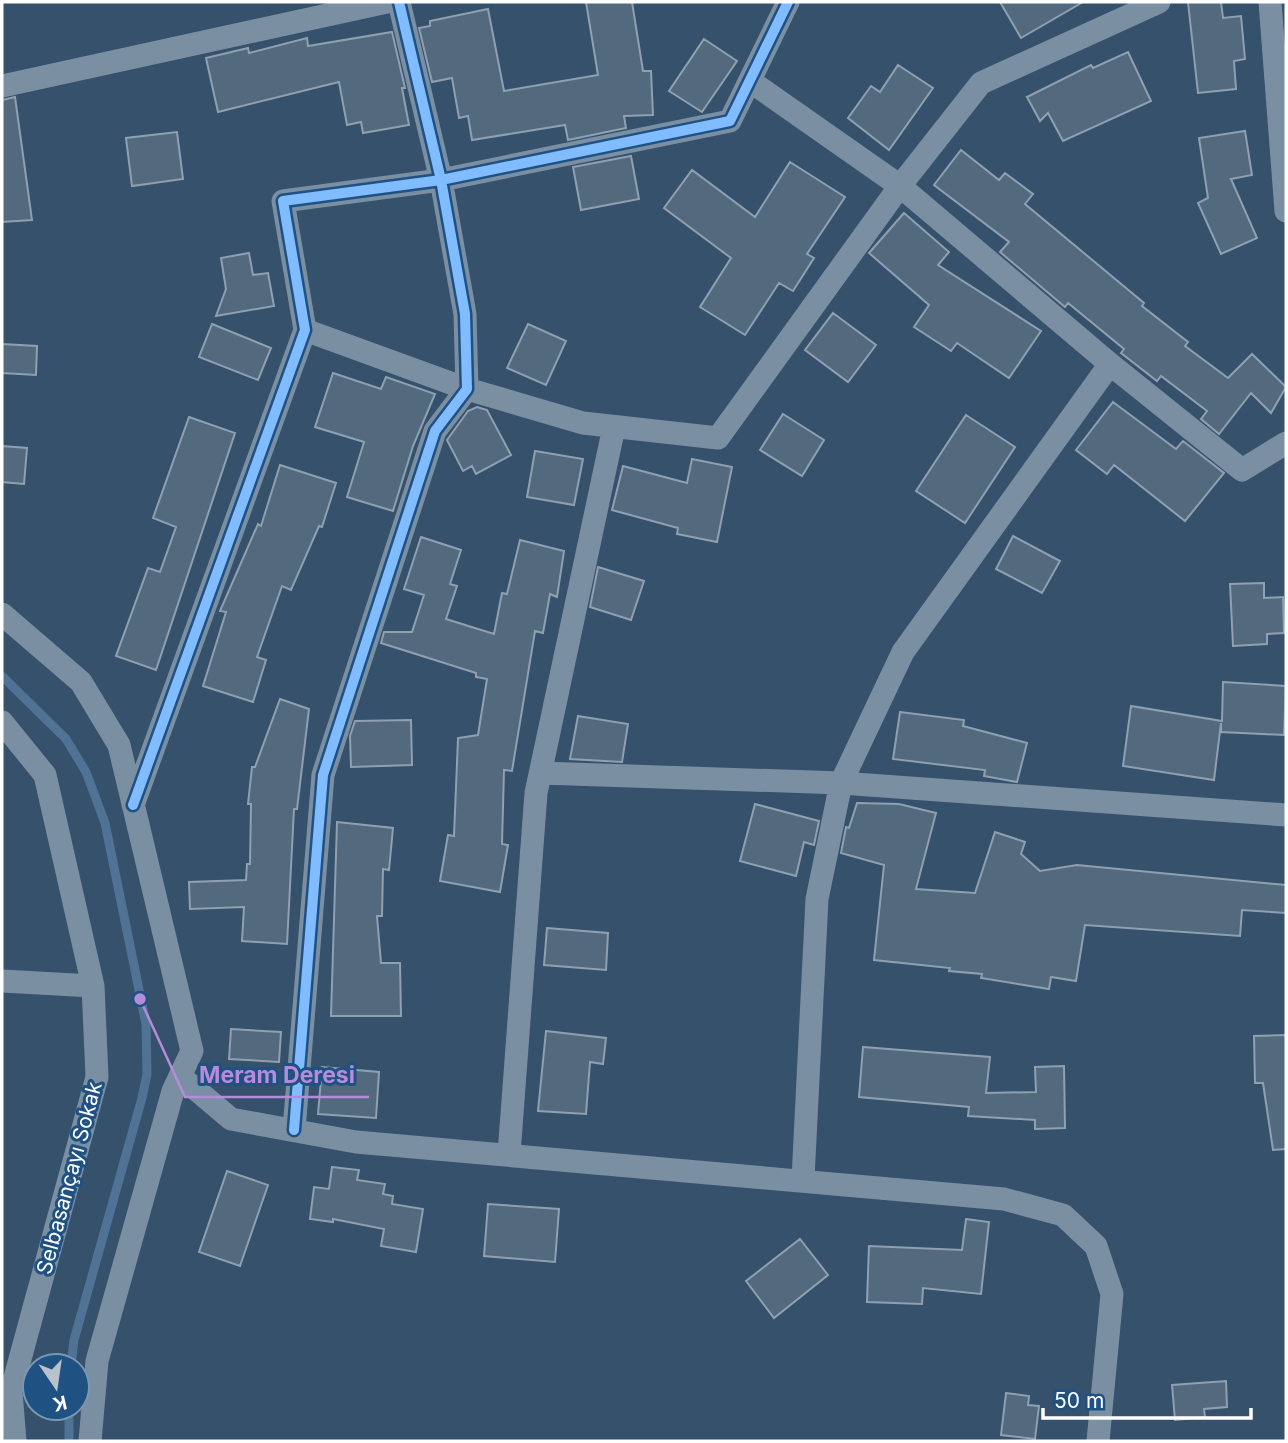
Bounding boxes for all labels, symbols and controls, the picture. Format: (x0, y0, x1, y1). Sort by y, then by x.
callout: Meram Deresi (185, 1053, 369, 1097)
text: Meram Deresi (199, 1061, 355, 1089)
street label: Selbasançayı Sokak (31, 1079, 107, 1277)
north arrow (21, 1352, 91, 1422)
scale bar (1043, 1376, 1251, 1420)
text: 50 m (1054, 1388, 1104, 1413)
text: K (50, 1390, 69, 1416)

